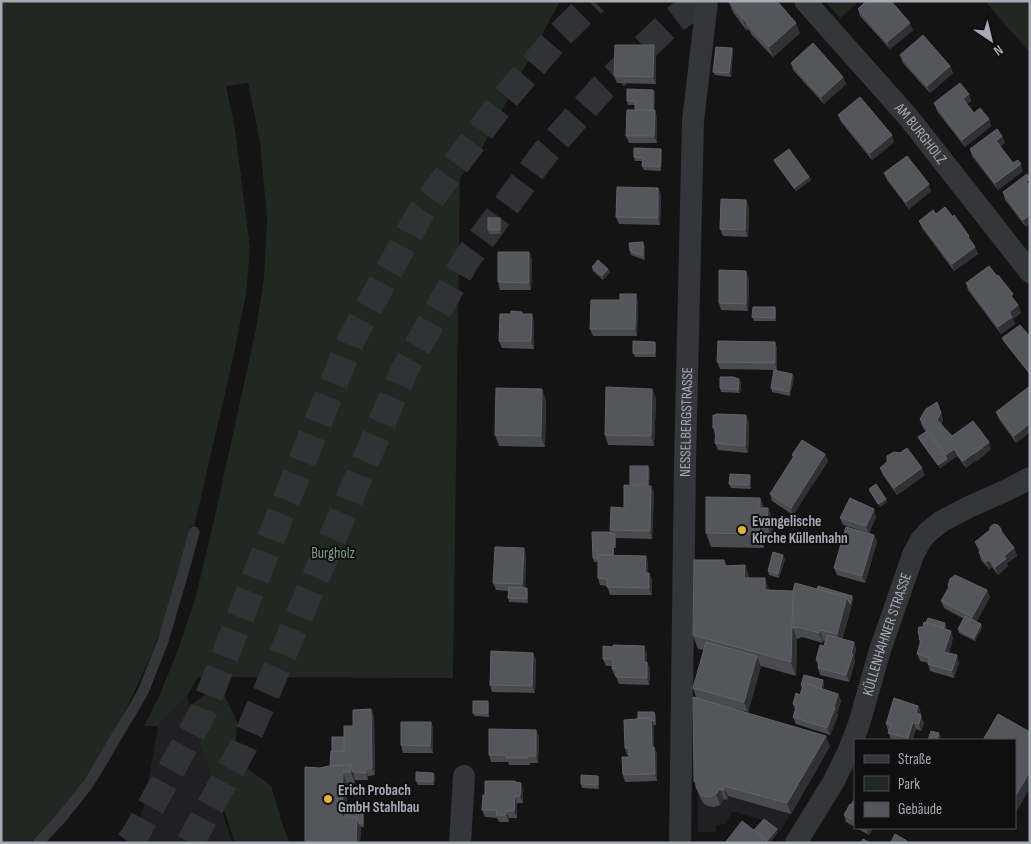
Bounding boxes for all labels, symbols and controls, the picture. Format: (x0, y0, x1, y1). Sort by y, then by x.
north arrow (966, 15, 1016, 65)
text: N (990, 41, 1006, 59)
street label: AM BURGHOLZ (890, 99, 951, 168)
street label: NESSELBERGSTRASSE (676, 367, 697, 477)
place label: Evangelische Kirche Küllenhahn (752, 512, 848, 548)
marker: Evangelische Kirche Küllenhahn (736, 524, 748, 536)
park label: Burgholz (311, 544, 355, 563)
street label: KÜLLENHAHNER STRASSE (858, 570, 916, 698)
legend (854, 739, 1016, 829)
text: Straße (898, 750, 931, 769)
text: Park (898, 775, 920, 794)
place label: Erich Probach GmbH Stahlbau (338, 781, 419, 817)
marker: Erich Probach GmbH Stahlbau (322, 793, 334, 805)
text: Gebäude (898, 800, 942, 819)

